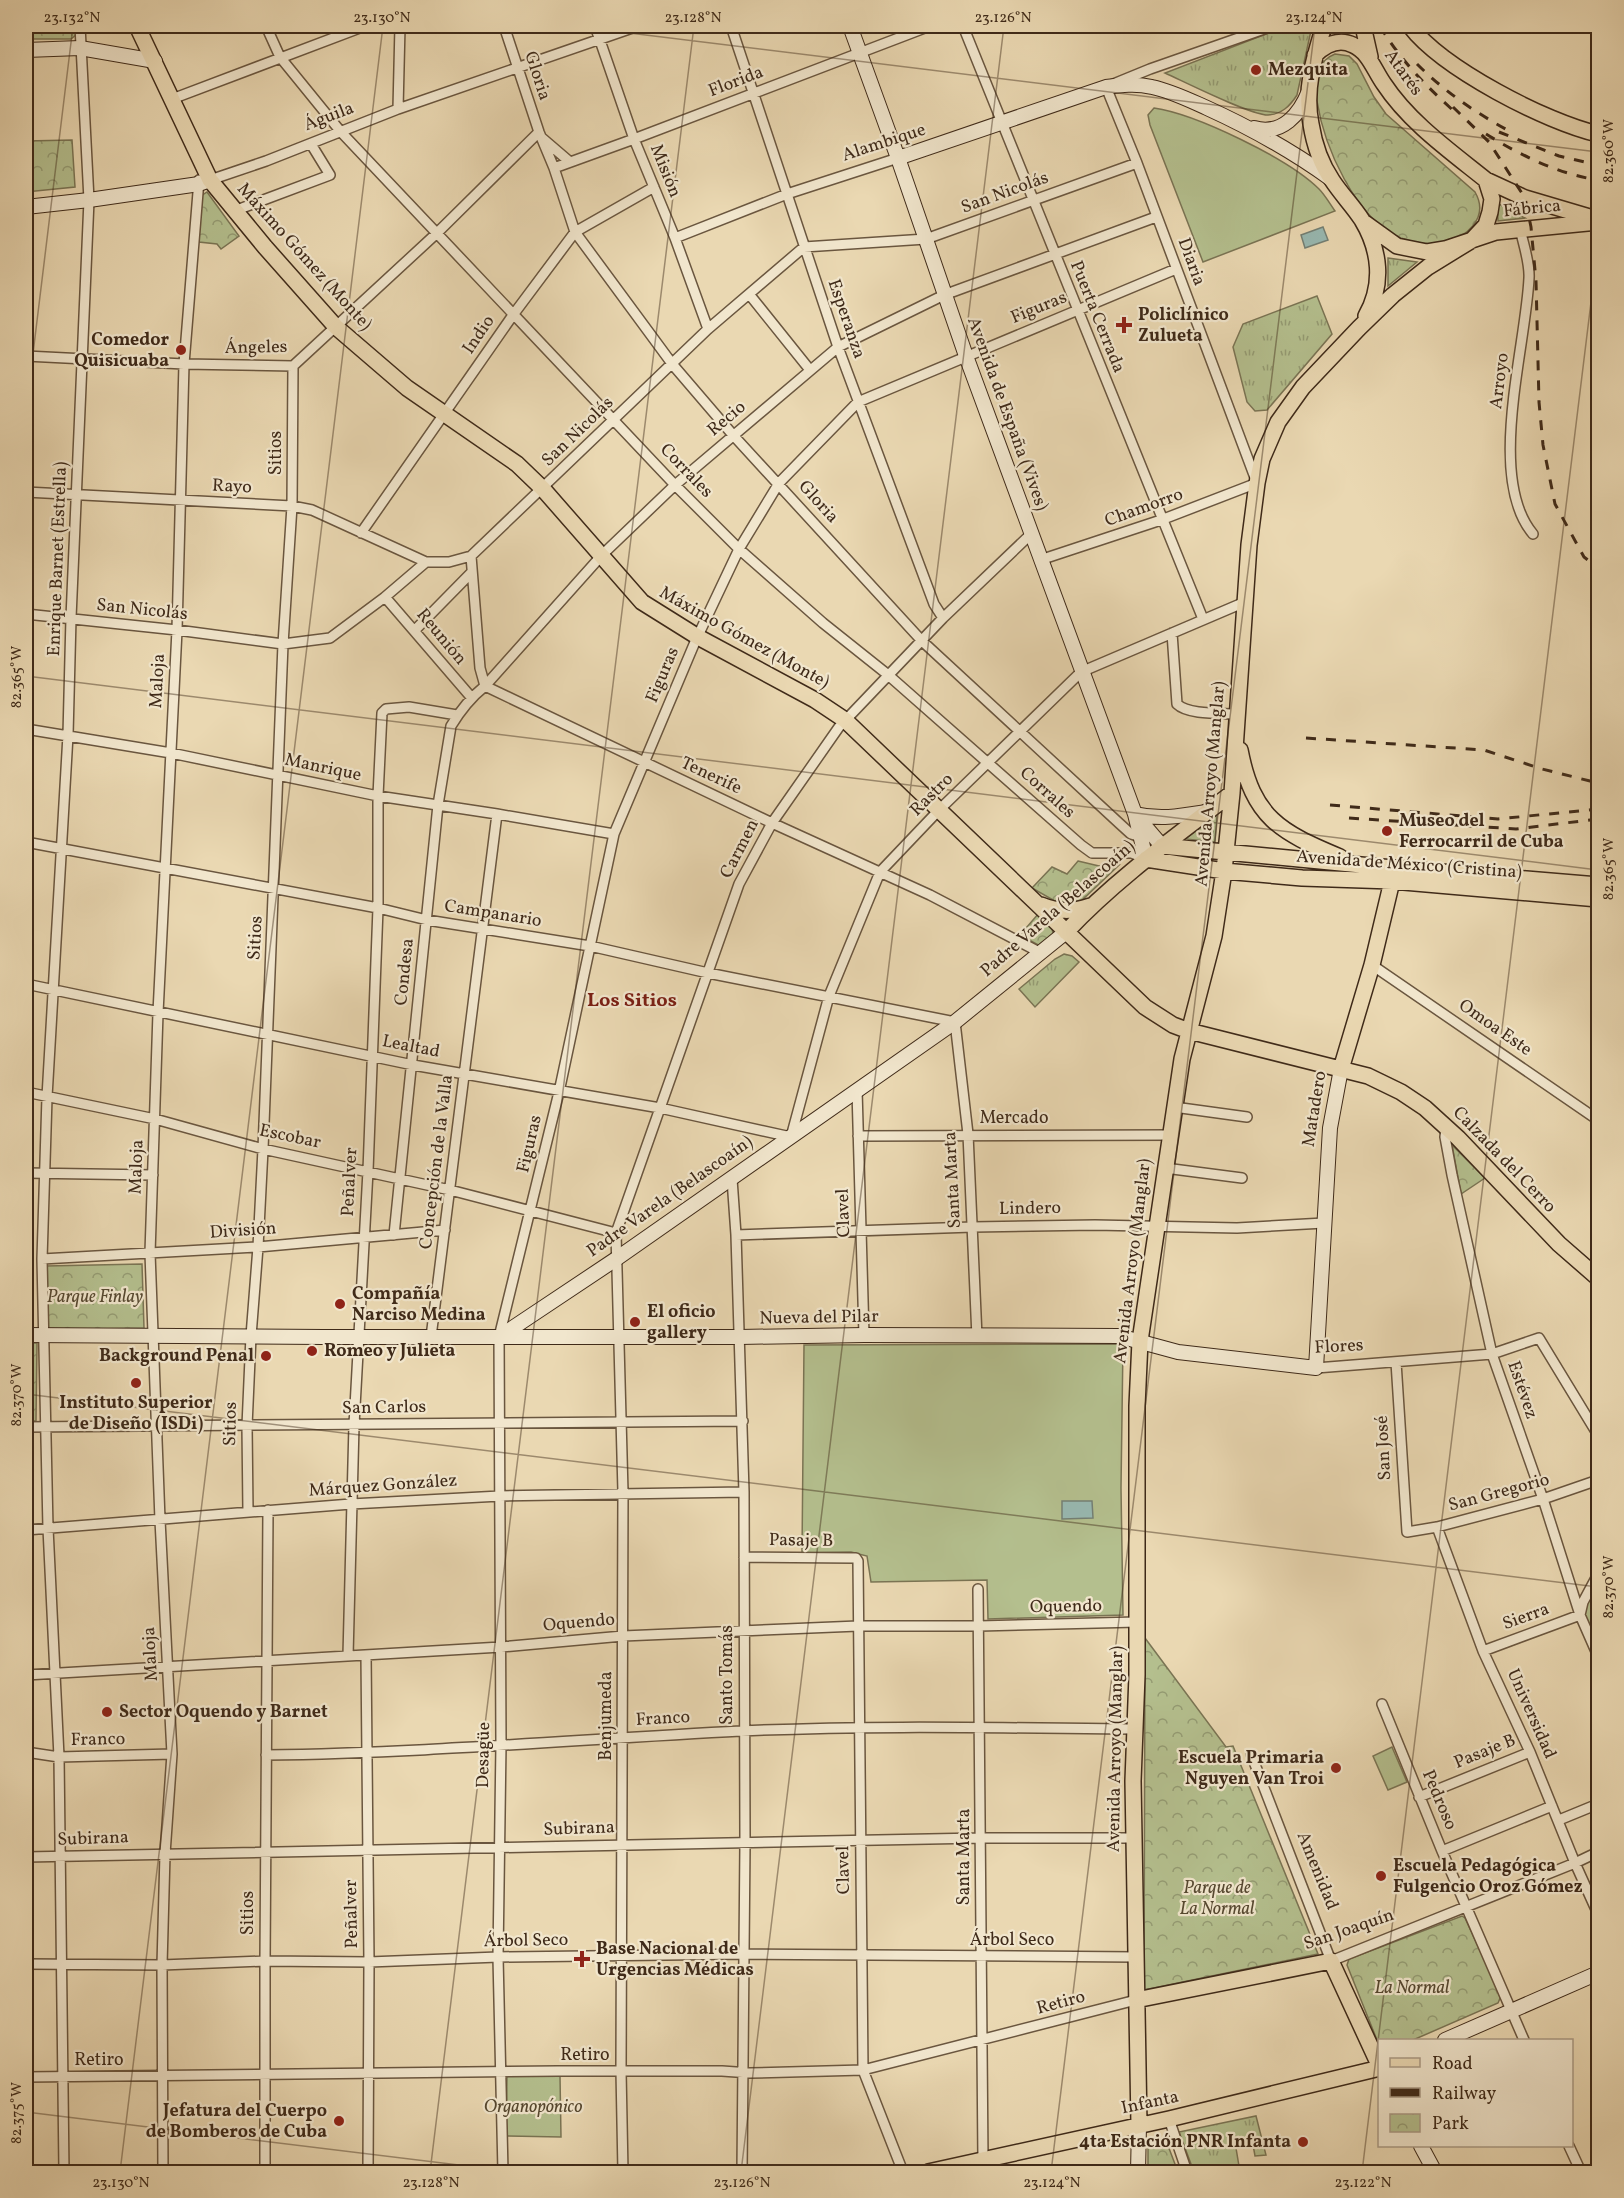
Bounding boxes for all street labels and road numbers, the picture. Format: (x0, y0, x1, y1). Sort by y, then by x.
street label: Atarés (1378, 45, 1428, 101)
street label: Gloria (517, 48, 557, 104)
street label: Florida (705, 60, 767, 104)
street label: Águila (300, 96, 358, 138)
street label: Alambique (839, 118, 929, 168)
street label: Misión (643, 141, 687, 202)
street label: San Nicolás (958, 166, 1052, 220)
street label: Máximo Gómez (Monte) (231, 178, 377, 336)
street label: Fábrica (1502, 194, 1562, 224)
street label: Diaria (1171, 234, 1211, 290)
street label: Puerta Cerrada (1063, 257, 1131, 377)
street label: Esperanza (821, 276, 871, 362)
street label: Figuras (1007, 285, 1071, 331)
street label: Indio (457, 310, 501, 360)
street label: Avenida de España (Vives) (960, 314, 1054, 514)
street label: Ángeles (224, 335, 288, 361)
street label: Arroyo (1484, 352, 1516, 410)
street label: San Nicolás (536, 391, 620, 473)
street label: Recio (702, 395, 752, 443)
street label: Sitios (264, 431, 289, 475)
street label: Corrales (654, 438, 718, 504)
street label: Enrique Barnet (Estrella) (42, 461, 74, 657)
street label: Rayo (211, 473, 253, 501)
street label: Gloria (792, 475, 844, 529)
street label: Chamorro (1101, 482, 1187, 534)
street label: Máximo Gómez (Monte) (654, 581, 834, 695)
street label: San Nicolás (95, 593, 189, 627)
street label: Reunión (410, 603, 472, 671)
street label: Figuras (640, 643, 686, 707)
street label: Maloja (144, 653, 172, 709)
street label: Avenida Arroyo (Manglar) (1190, 680, 1232, 888)
street label: Manrique (282, 748, 364, 788)
street label: Tenerife (676, 751, 746, 801)
street label: Corrales (1014, 761, 1080, 825)
street label: Rastro (905, 768, 959, 822)
street label: Carmen (714, 815, 766, 883)
street label: Padre Varela (Belascoaín) (975, 835, 1141, 983)
street label: Avenida de México (Cristina) (1295, 845, 1523, 885)
street label: Campanario (443, 894, 543, 934)
street label: Sitios (242, 915, 270, 961)
street label: Condesa (389, 937, 421, 1007)
street label: Omoa Este (1453, 994, 1537, 1062)
street label: Lealtad (380, 1029, 442, 1065)
street label: Matadero (1297, 1069, 1333, 1149)
street label: Concepción de la Valla (414, 1073, 460, 1251)
street label: Calzada del Cerro (1447, 1101, 1561, 1219)
street label: Mercado (979, 1106, 1049, 1131)
street label: Figuras (511, 1113, 549, 1175)
street label: Escobar (257, 1118, 324, 1156)
street label: Padre Varela (Belascoaín) (582, 1130, 758, 1264)
street label: Santa Marta (938, 1131, 968, 1229)
street label: Maloja (124, 1139, 150, 1195)
street label: Peñalver (336, 1146, 364, 1217)
street label: Avenida Arroyo (Manglar) (1108, 1157, 1158, 1365)
street label: Clavel (831, 1188, 857, 1238)
street label: Lindero (999, 1196, 1061, 1222)
street label: División (209, 1216, 277, 1246)
street label: Nueva del Pilar (759, 1304, 879, 1332)
street label: Flores (1314, 1333, 1364, 1361)
street label: Estévez (1500, 1358, 1544, 1422)
street label: San Carlos (342, 1395, 426, 1421)
street label: Sitios (218, 1402, 244, 1446)
street label: San José (1370, 1415, 1398, 1481)
street label: San Gregorio (1446, 1467, 1552, 1519)
street label: Márquez González (308, 1468, 458, 1504)
street label: Pasaje B (769, 1528, 833, 1554)
street label: Oquendo (1030, 1594, 1102, 1620)
street label: Sierra (1499, 1597, 1553, 1637)
street label: Oquendo (542, 1607, 616, 1639)
street label: Santo Tomás (715, 1625, 740, 1725)
street label: Maloja (137, 1626, 165, 1682)
street label: Avenida Arroyo (Manglar) (1102, 1646, 1130, 1852)
street label: Universidad (1500, 1665, 1562, 1763)
street label: Benjumeda (594, 1671, 619, 1761)
street label: Franco (635, 1705, 691, 1733)
street label: Desagüe (471, 1722, 497, 1788)
street label: Franco (71, 1727, 125, 1753)
street label: Pasaje B (1450, 1728, 1520, 1776)
street label: Pedroso (1415, 1766, 1463, 1834)
street label: Santa Marta (952, 1808, 977, 1906)
street label: Subirana (543, 1815, 615, 1843)
street label: Subirana (57, 1825, 129, 1853)
street label: Amenidad (1290, 1828, 1344, 1914)
street label: Clavel (831, 1845, 857, 1895)
street label: Peñalver (339, 1879, 365, 1949)
street label: Sitios (236, 1891, 261, 1935)
street label: San Joaquín (1301, 1903, 1398, 1957)
street label: Árbol Seco (484, 1928, 568, 1954)
street label: Árbol Seco (970, 1928, 1054, 1953)
street label: Retiro (1034, 1985, 1088, 2021)
street label: Retiro (560, 2043, 610, 2068)
street label: Retiro (74, 2048, 124, 2073)
street label: Infanta (1119, 2085, 1181, 2121)

